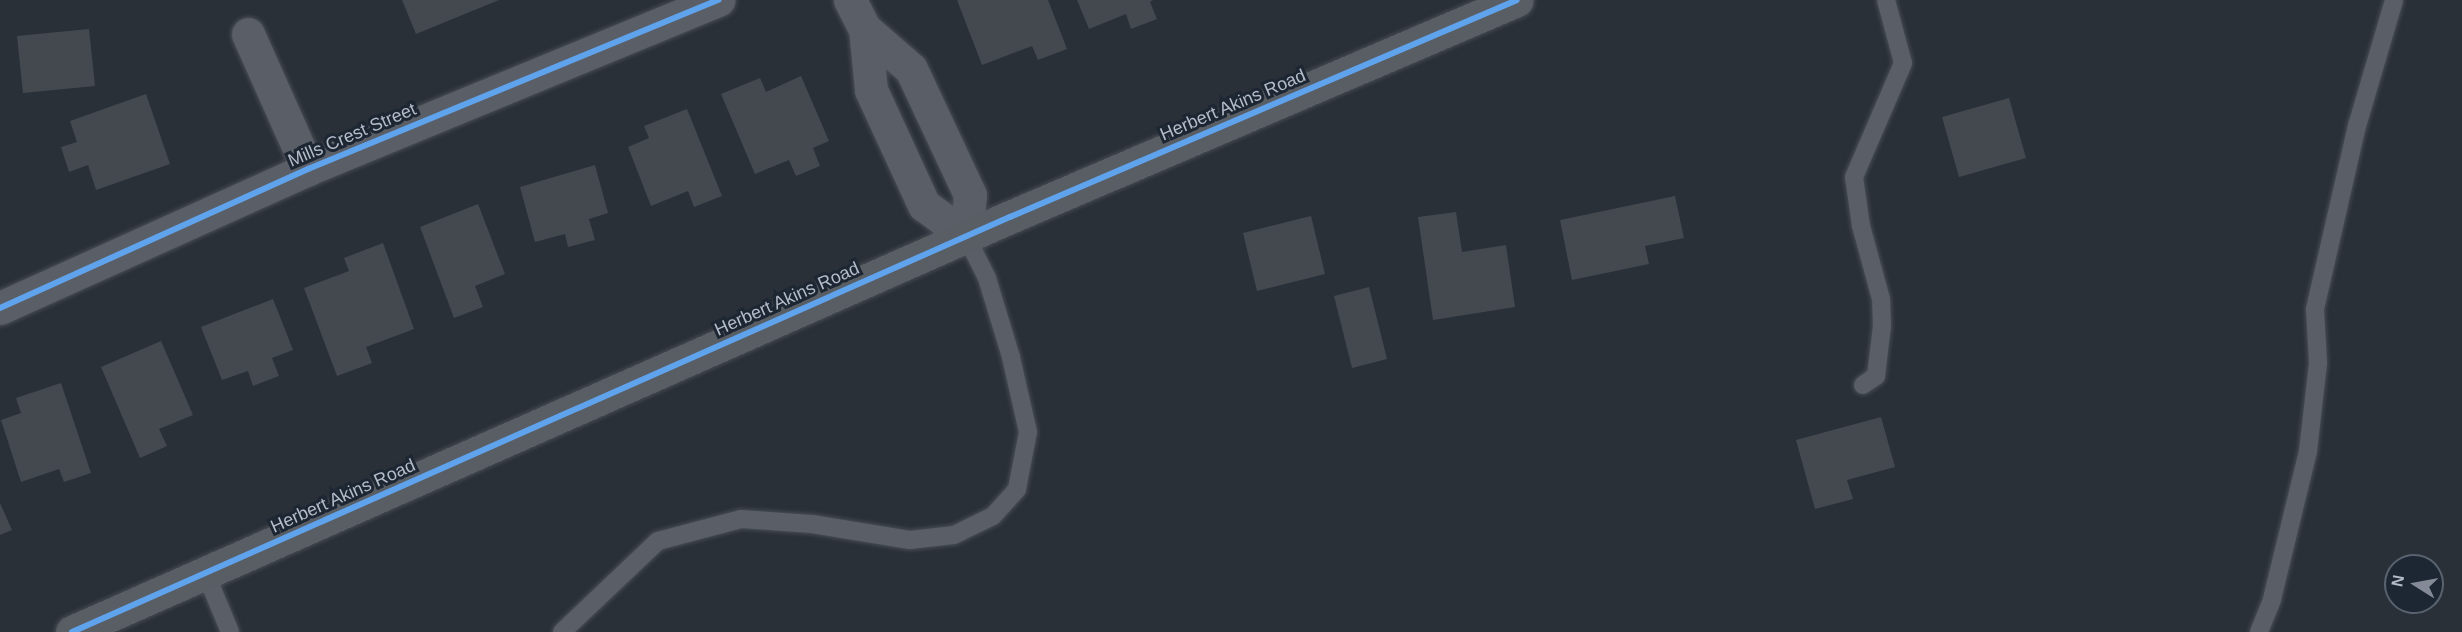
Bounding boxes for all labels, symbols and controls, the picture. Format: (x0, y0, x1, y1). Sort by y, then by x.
street label: Herbert Akins Road (1156, 64, 1310, 146)
street label: Mills Crest Street (285, 98, 419, 172)
street label: Herbert Akins Road (711, 257, 863, 341)
street label: Herbert Akins Road (267, 454, 419, 538)
north arrow (2384, 554, 2444, 614)
text: N (2388, 574, 2407, 588)

